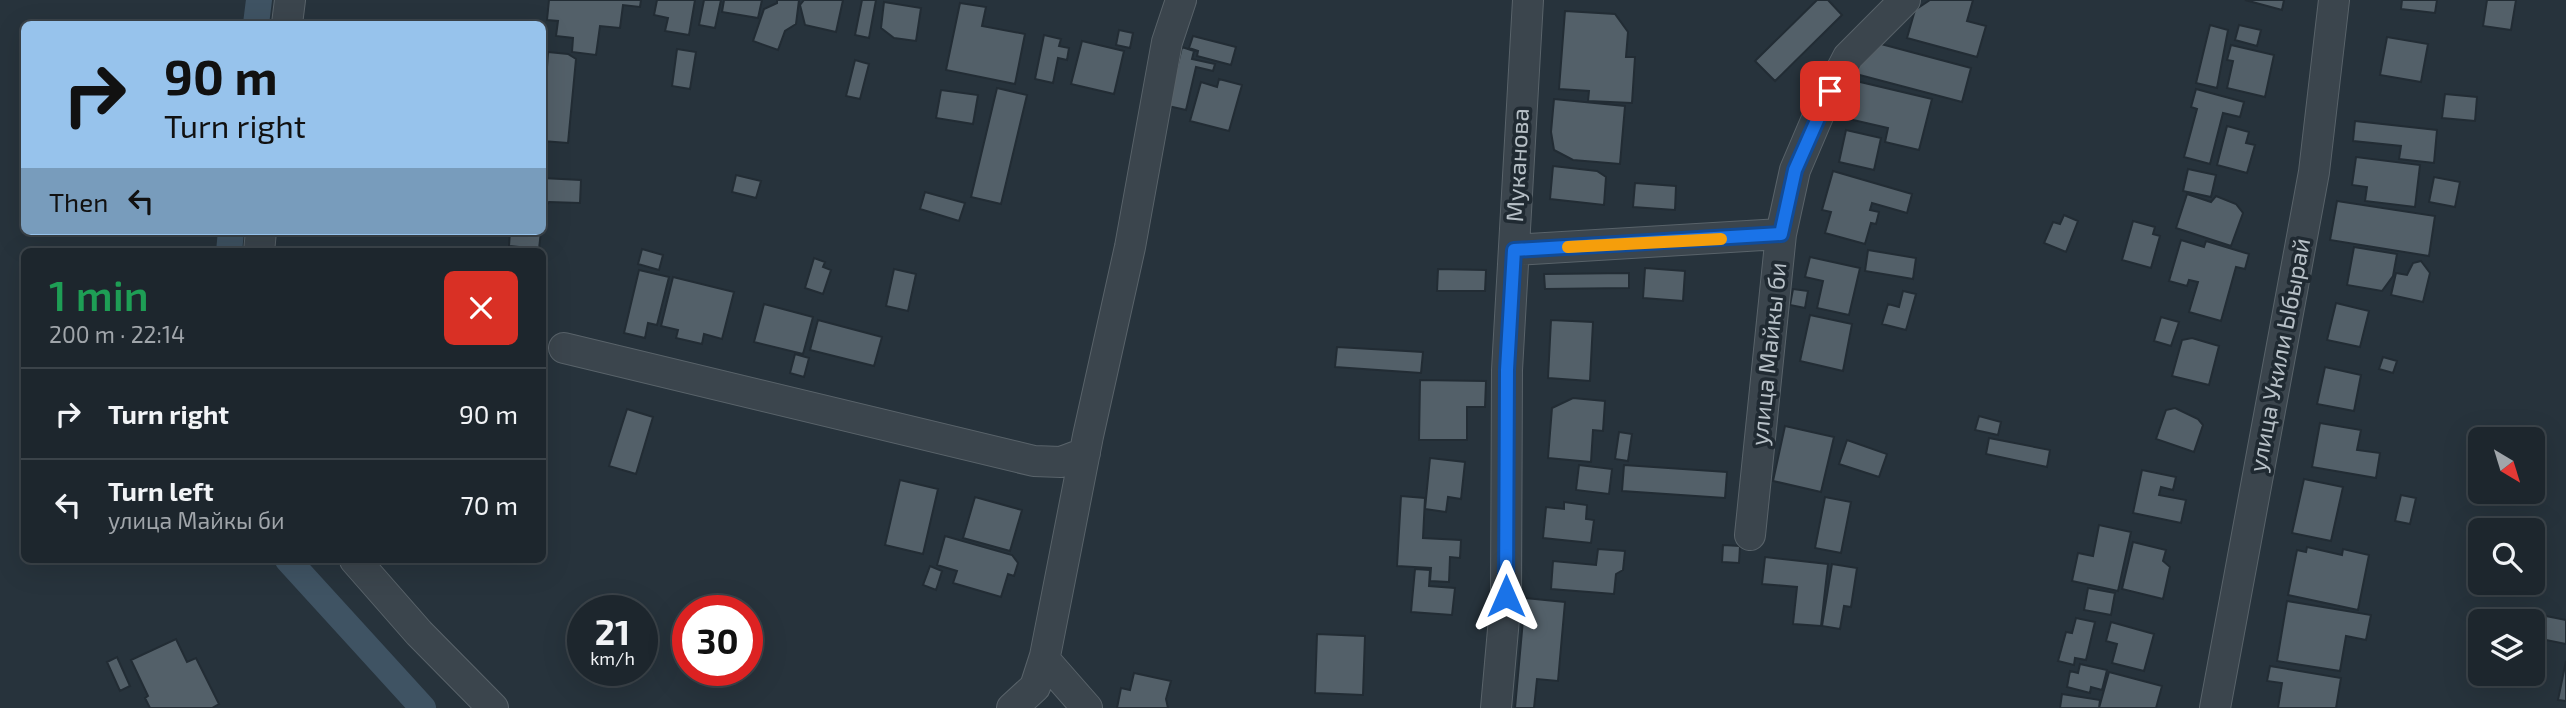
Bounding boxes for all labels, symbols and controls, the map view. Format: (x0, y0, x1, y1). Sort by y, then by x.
text: 90 m (164, 46, 278, 105)
icon: right (49, 49, 140, 140)
pin (1800, 61, 1860, 121)
icon: arrive (1811, 72, 1849, 110)
text: Turn right (164, 106, 306, 144)
street label: Муканова (1499, 107, 1535, 223)
icon: left (122, 182, 160, 220)
text: Then (49, 186, 108, 217)
street label: улица Укили Ыбырай (2242, 235, 2316, 474)
street label: улица Майкы би (1743, 261, 1793, 447)
text: 1 min (49, 269, 149, 319)
button: close (444, 271, 518, 345)
text: 200 m · 22:14 (49, 320, 185, 348)
icon: right (49, 395, 87, 433)
text: Turn right (108, 398, 229, 429)
text: 90 m (459, 398, 518, 429)
north arrow (2468, 427, 2544, 504)
map controls (2468, 427, 2545, 686)
text: Turn left (108, 475, 214, 506)
icon: left (49, 486, 87, 524)
text: 70 m (460, 489, 518, 520)
text: улица Майкы би (108, 506, 284, 534)
button: search (2468, 518, 2545, 595)
position arrow (1469, 559, 1543, 633)
speed limit sign: 30 (672, 595, 763, 686)
button: layers (2468, 609, 2545, 686)
text: 21 (595, 610, 630, 652)
text: km/h (590, 647, 635, 669)

